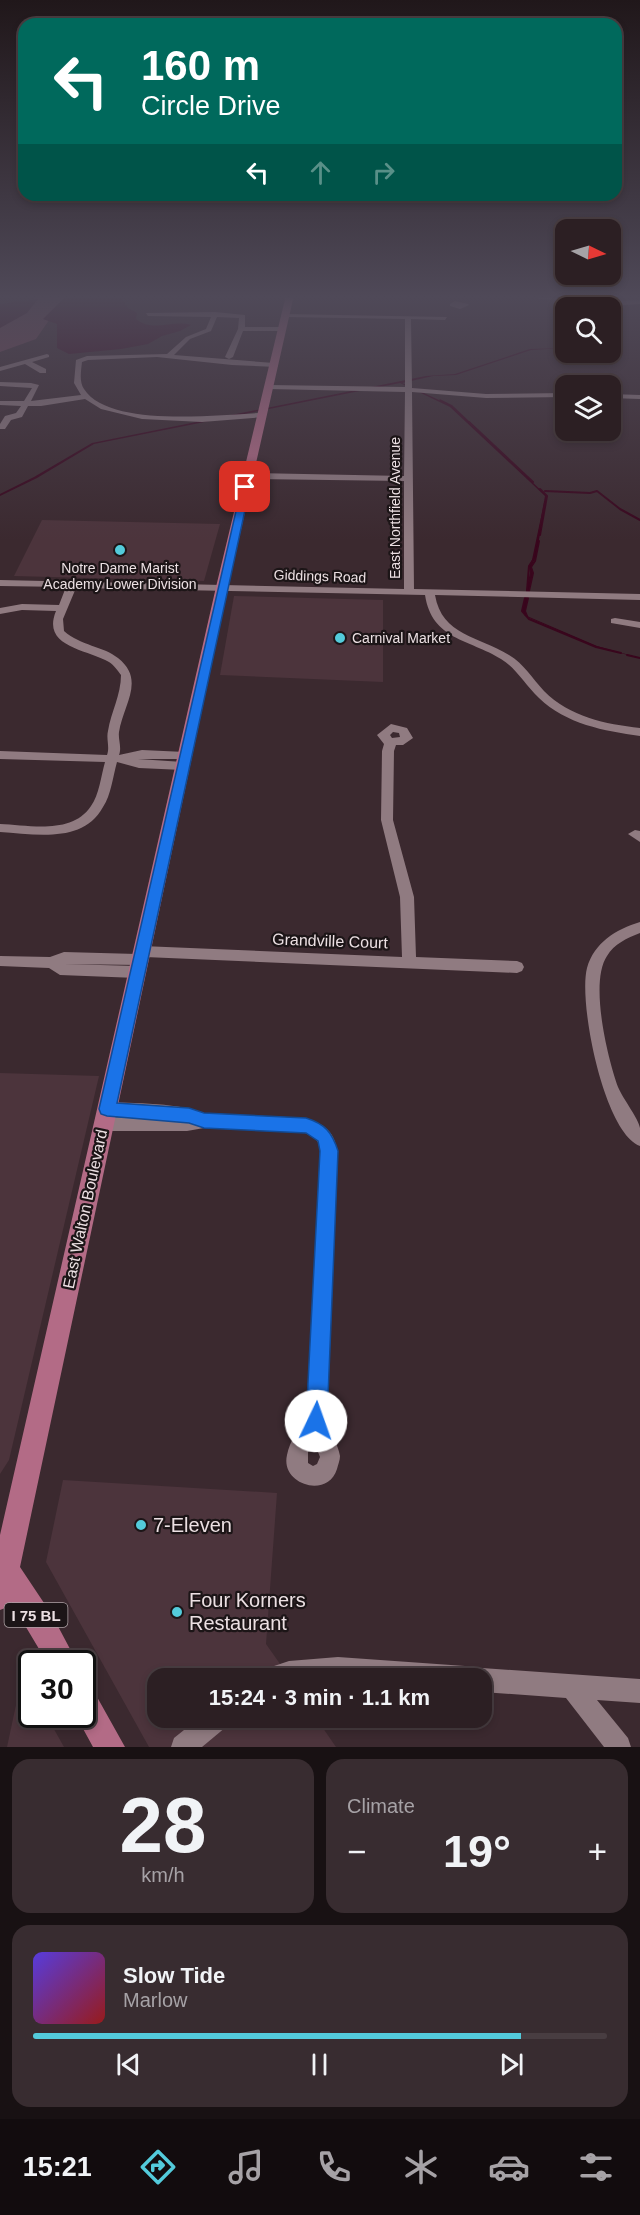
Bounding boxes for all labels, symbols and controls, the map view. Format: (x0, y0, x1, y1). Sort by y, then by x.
icon: left (42, 42, 120, 120)
text: 160 m (141, 42, 260, 89)
text: Circle Drive (141, 91, 281, 121)
icon: left (241, 156, 274, 189)
icon: ahead (304, 156, 337, 189)
icon: right (367, 156, 400, 189)
north arrow (555, 219, 621, 285)
map controls (555, 219, 621, 441)
button: search (555, 297, 621, 363)
button: layers (555, 375, 621, 441)
street label: East Northfield Avenue (387, 437, 403, 579)
pin (219, 461, 270, 512)
icon: arrive (228, 470, 261, 503)
marker: Notre Dame Marist Academy Lower Division (113, 543, 127, 557)
place label: Notre Dame Marist Academy Lower Division (43, 560, 197, 592)
street label: Giddings Road (273, 566, 367, 586)
place label: Carnival Market (352, 630, 450, 646)
marker: Carnival Market (333, 631, 347, 645)
street label: Grandville Court (272, 930, 389, 952)
street label: East Walton Boulevard (60, 1128, 110, 1290)
position arrow (284, 1389, 348, 1453)
place label: 7-Eleven (153, 1514, 232, 1536)
marker: 7-Eleven (134, 1518, 148, 1532)
place label: Four Korners Restaurant (189, 1589, 306, 1634)
road number: I 75 BL (4, 1603, 68, 1627)
marker: Four Korners Restaurant (170, 1605, 184, 1619)
speed limit sign: 30 (18, 1650, 96, 1728)
text: 15:24 · 3 min · 1.1 km (209, 1685, 430, 1710)
text: 28 (120, 1781, 206, 1869)
text: Climate (347, 1795, 415, 1817)
text: 19° (443, 1826, 511, 1877)
text: − (347, 1833, 366, 1870)
text: + (588, 1833, 607, 1870)
text: km/h (141, 1864, 185, 1886)
text: Slow Tide (123, 1963, 225, 1988)
text: Marlow (123, 1989, 187, 2011)
icon: previous (112, 2048, 145, 2081)
icon: pause (303, 2048, 336, 2081)
icon: next (495, 2048, 528, 2081)
icon: directions (137, 2146, 179, 2188)
icon: music (225, 2146, 267, 2188)
icon: phone (313, 2146, 355, 2188)
icon: climate (400, 2146, 442, 2188)
icon: car (488, 2146, 530, 2188)
icon: filters (575, 2146, 617, 2188)
text: 15:21 (23, 2152, 92, 2182)

